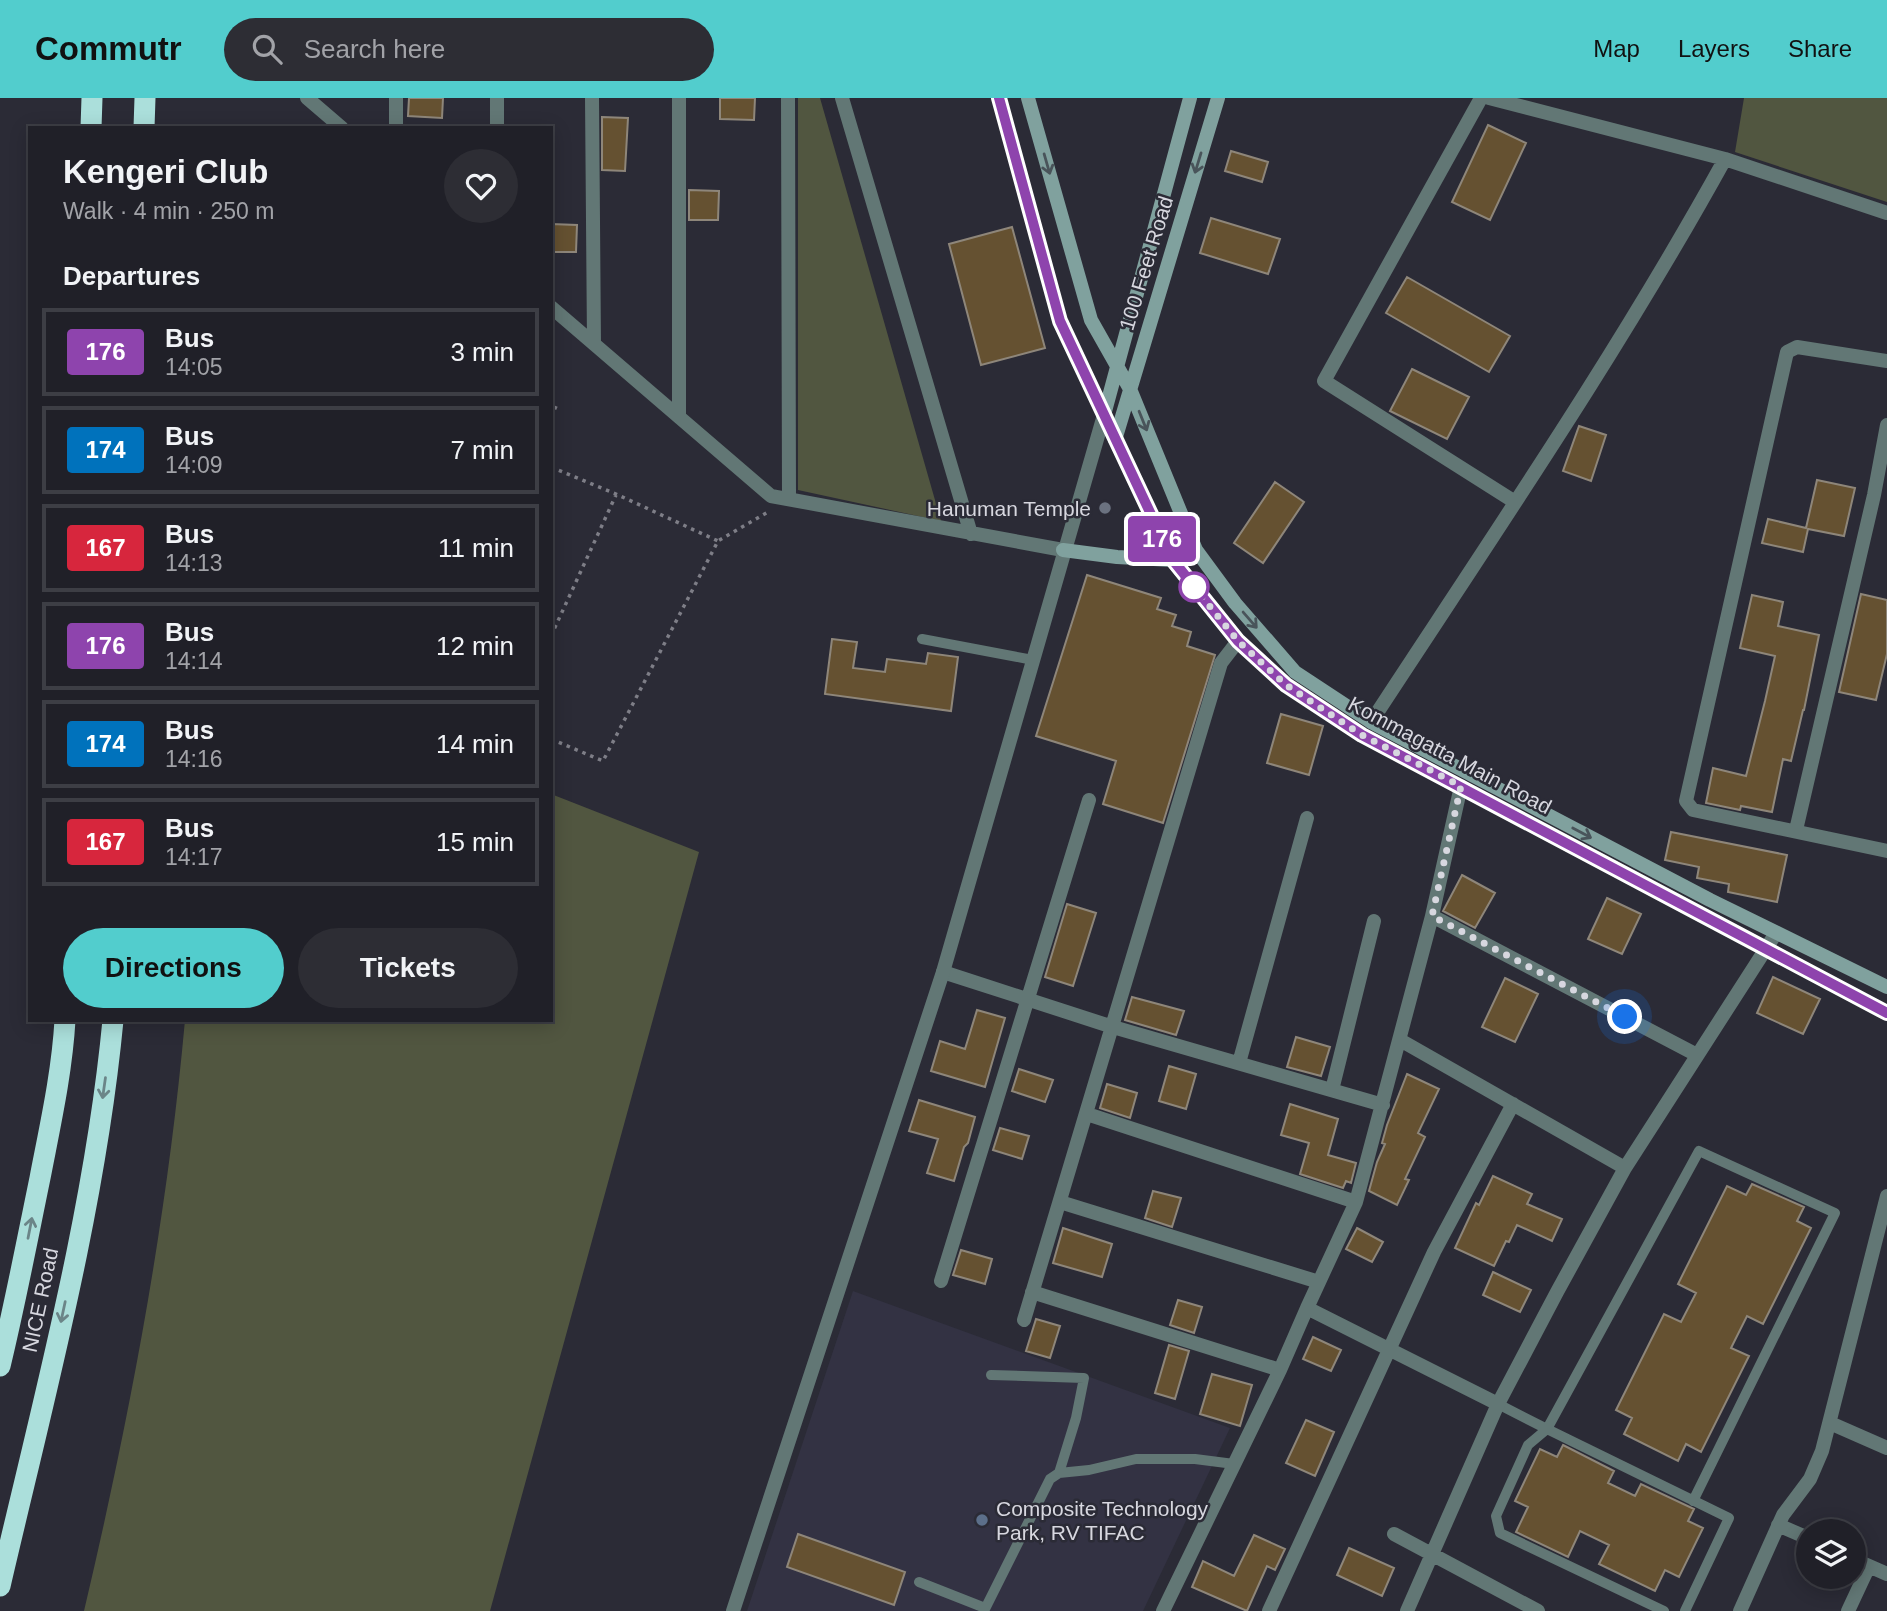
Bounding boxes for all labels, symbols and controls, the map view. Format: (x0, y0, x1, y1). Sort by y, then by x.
search box (224, 18, 714, 81)
text: Commutr (35, 30, 182, 67)
icon: search (248, 30, 286, 68)
text: Search here (304, 34, 445, 64)
text: Map (1593, 35, 1640, 62)
text: Layers (1678, 35, 1750, 62)
text: Share (1788, 35, 1852, 62)
button: heart (444, 149, 518, 223)
one-way arrow (1041, 152, 1054, 174)
one-way arrow (1191, 152, 1204, 174)
text: Kengeri Club (63, 153, 268, 190)
street label: 100 Feet Road (1115, 193, 1177, 333)
text: Walk · 4 min · 250 m (63, 198, 274, 224)
text: Departures (63, 261, 200, 291)
text: Bus (165, 323, 214, 353)
text: 3 min (450, 337, 514, 367)
text: 176 (85, 338, 126, 365)
text: 14:05 (165, 354, 223, 380)
one-way arrow (1138, 410, 1151, 431)
text: Bus (165, 421, 214, 451)
text: 7 min (450, 435, 514, 465)
text: 174 (85, 436, 126, 463)
text: 14:09 (165, 452, 223, 478)
place label: Hanuman Temple (927, 497, 1091, 520)
marker: Hanuman Temple (1097, 500, 1113, 516)
line badge: 176 (1122, 516, 1202, 562)
text: Bus (165, 519, 214, 549)
text: 176 (1142, 525, 1182, 552)
text: 11 min (438, 533, 514, 563)
text: 167 (85, 534, 126, 561)
text: 14:13 (165, 550, 223, 576)
unlabelled marker (1179, 572, 1209, 602)
one-way arrow (1242, 611, 1258, 629)
text: Bus (165, 617, 214, 647)
text: 12 min (436, 631, 514, 661)
text: 176 (85, 632, 126, 659)
text: 14:14 (165, 648, 223, 674)
street label: Kommagatta Main Road (1345, 692, 1555, 818)
text: Bus (165, 715, 214, 745)
text: 14 min (436, 729, 514, 759)
text: 174 (85, 730, 126, 757)
text: 14:16 (165, 746, 223, 772)
text: Bus (165, 813, 214, 843)
one-way arrow (1572, 826, 1592, 840)
text: 15 min (436, 827, 514, 857)
text: 167 (85, 828, 126, 855)
text: 14:17 (165, 844, 223, 870)
button: Directions (63, 928, 284, 1008)
button: Tickets (298, 928, 518, 1008)
your location (1607, 999, 1642, 1034)
one-way arrow (97, 1076, 110, 1099)
one-way arrow (24, 1217, 37, 1240)
street label: NICE Road (18, 1246, 62, 1354)
one-way arrow (56, 1300, 70, 1323)
place label: Composite Technology Park, RV TIFAC (996, 1497, 1209, 1544)
marker: Composite Technology Park, RV TIFAC (974, 1512, 990, 1528)
map controls (1796, 1519, 1866, 1589)
button: layers (1796, 1519, 1866, 1589)

